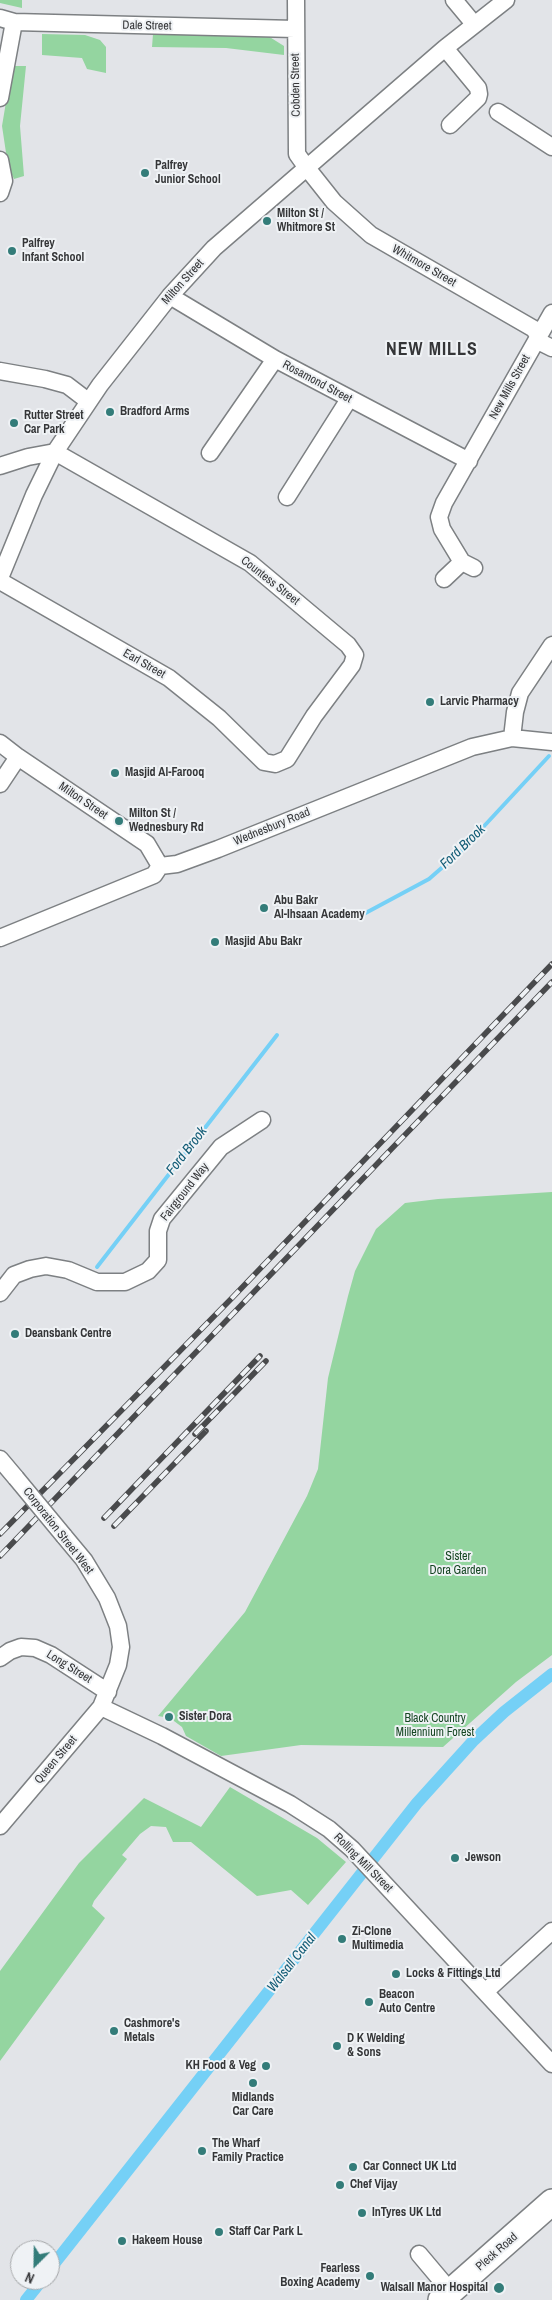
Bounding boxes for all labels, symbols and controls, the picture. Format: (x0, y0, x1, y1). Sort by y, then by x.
street label: Dale Street (122, 18, 172, 34)
street label: Cobden Street (288, 53, 304, 117)
place label: Palfrey Junior School (155, 159, 221, 187)
marker: Palfrey Junior School (139, 167, 151, 179)
place label: Milton St / Whitmore St (277, 207, 335, 235)
marker: Milton St / Whitmore St (261, 215, 273, 227)
place label: Palfrey Infant School (22, 237, 84, 265)
street label: Whitmore Street (389, 242, 459, 290)
marker: Palfrey Infant School (6, 245, 18, 257)
street label: Milton Street (159, 256, 207, 308)
district label: NEW MILLS (385, 339, 479, 361)
street label: New Mills Street (486, 352, 534, 422)
street label: Rosamond Street (280, 358, 354, 406)
place label: Bradford Arms (120, 405, 189, 419)
marker: Bradford Arms (104, 406, 116, 418)
place label: Rutter Street Car Park (24, 409, 84, 437)
marker: Rutter Street Car Park (8, 417, 20, 429)
street label: Countess Street (238, 554, 302, 608)
street label: Earl Street (120, 646, 168, 682)
place label: Larvic Pharmacy (440, 695, 519, 709)
marker: Larvic Pharmacy (424, 696, 436, 708)
place label: Masjid Al-Farooq (125, 766, 204, 780)
marker: Masjid Al-Farooq (109, 767, 121, 779)
street label: Milton Street (56, 779, 110, 823)
street label: Wednesbury Road (232, 805, 312, 849)
place label: Milton St / Wednesbury Rd (129, 807, 204, 835)
marker: Milton St / Wednesbury Rd (113, 815, 125, 827)
water label: Ford Brook (437, 821, 489, 873)
place label: Abu Bakr Al-Ihsaan Academy (274, 894, 365, 922)
marker: Abu Bakr Al-Ihsaan Academy (258, 902, 270, 914)
place label: Masjid Abu Bakr (225, 935, 302, 949)
marker: Masjid Abu Bakr (209, 936, 221, 948)
water label: Ford Brook (163, 1124, 211, 1178)
street label: Fairground Way (158, 1160, 212, 1224)
place label: Deansbank Centre (25, 1327, 111, 1341)
marker: Deansbank Centre (9, 1328, 21, 1340)
street label: Corporation Street West (20, 1485, 96, 1577)
park label: Sister Dora Garden (430, 1550, 486, 1578)
street label: Long Street (44, 1647, 94, 1687)
place label: Sister Dora (179, 1710, 231, 1724)
marker: Sister Dora (163, 1711, 175, 1723)
park label: Black Country Millennium Forest (396, 1712, 474, 1740)
street label: Queen Street (32, 1733, 80, 1787)
street label: Rolling Mill Street (330, 1830, 396, 1896)
place label: Jewson (465, 1851, 501, 1865)
marker: Jewson (449, 1852, 461, 1864)
place label: Zi-Clone Multimedia (352, 1925, 403, 1953)
water label: Walsall Canal (264, 1930, 320, 1996)
marker: Zi-Clone Multimedia (336, 1933, 348, 1945)
place label: Locks & Fittings Ltd (406, 1967, 501, 1981)
marker: Locks & Fittings Ltd (390, 1968, 402, 1980)
place label: Beacon Auto Centre (379, 1988, 435, 2016)
marker: Beacon Auto Centre (363, 1996, 375, 2008)
place label: Cashmore's Metals (124, 2017, 180, 2045)
marker: Cashmore's Metals (108, 2025, 120, 2037)
place label: D K Welding & Sons (347, 2032, 405, 2060)
marker: D K Welding & Sons (331, 2040, 343, 2052)
place label: KH Food & Veg (186, 2059, 256, 2073)
marker: KH Food & Veg (260, 2060, 272, 2072)
marker: Midlands Car Care (247, 2077, 259, 2089)
place label: Midlands Car Care (232, 2091, 274, 2119)
place label: The Wharf Family Practice (212, 2137, 284, 2165)
marker: The Wharf Family Practice (196, 2145, 208, 2157)
place label: Car Connect UK Ltd (363, 2160, 456, 2174)
marker: Car Connect UK Ltd (347, 2161, 359, 2173)
place label: Chef Vijay (350, 2178, 397, 2192)
marker: Chef Vijay (334, 2179, 346, 2191)
place label: InTyres UK Ltd (372, 2206, 441, 2220)
marker: InTyres UK Ltd (356, 2207, 368, 2219)
place label: Staff Car Park L (229, 2225, 303, 2239)
marker: Staff Car Park L (213, 2226, 225, 2238)
street label: Pleck Road (473, 2230, 521, 2274)
place label: Hakeem House (132, 2234, 203, 2248)
marker: Hakeem House (116, 2235, 128, 2247)
north arrow (10, 2240, 60, 2290)
place label: Fearless Boxing Academy (280, 2262, 360, 2290)
text: N (22, 2268, 37, 2288)
marker: Fearless Boxing Academy (364, 2270, 376, 2282)
place label: Walsall Manor Hospital (381, 2281, 488, 2295)
marker: Walsall Manor Hospital (492, 2281, 506, 2295)

